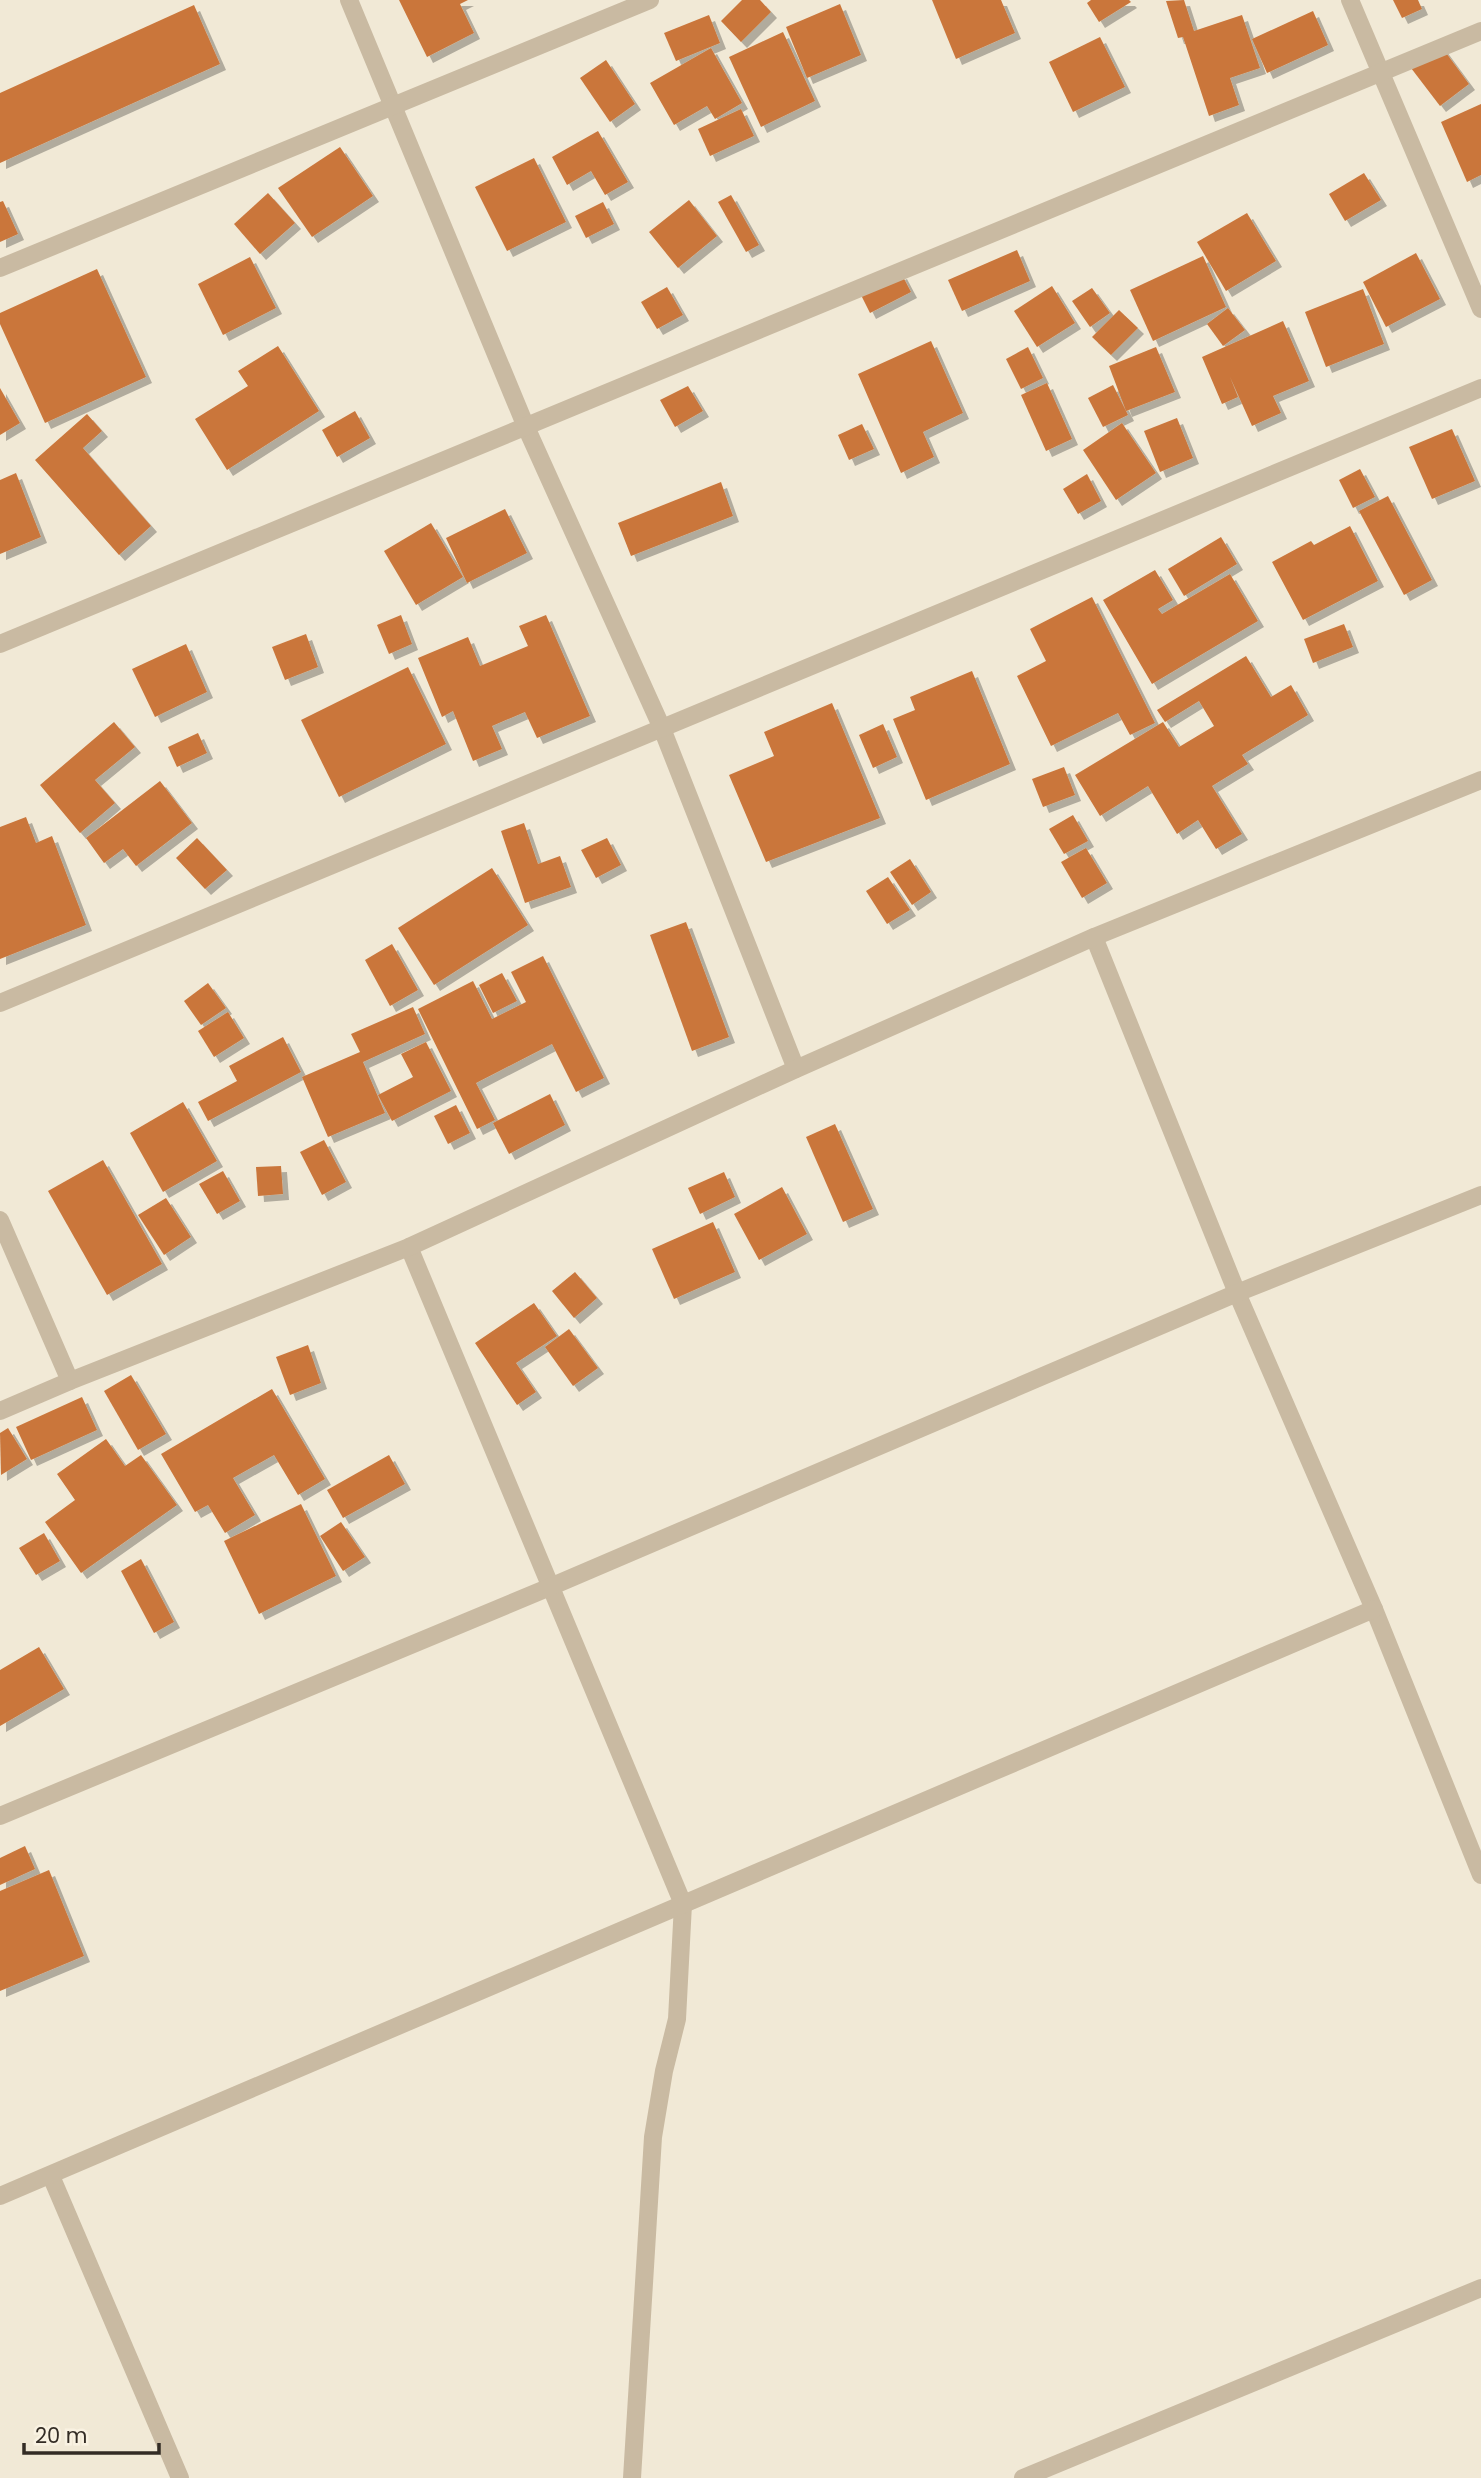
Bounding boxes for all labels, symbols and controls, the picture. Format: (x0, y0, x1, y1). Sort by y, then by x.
scale bar (24, 2412, 159, 2456)
text: 20 m (35, 2421, 88, 2450)

